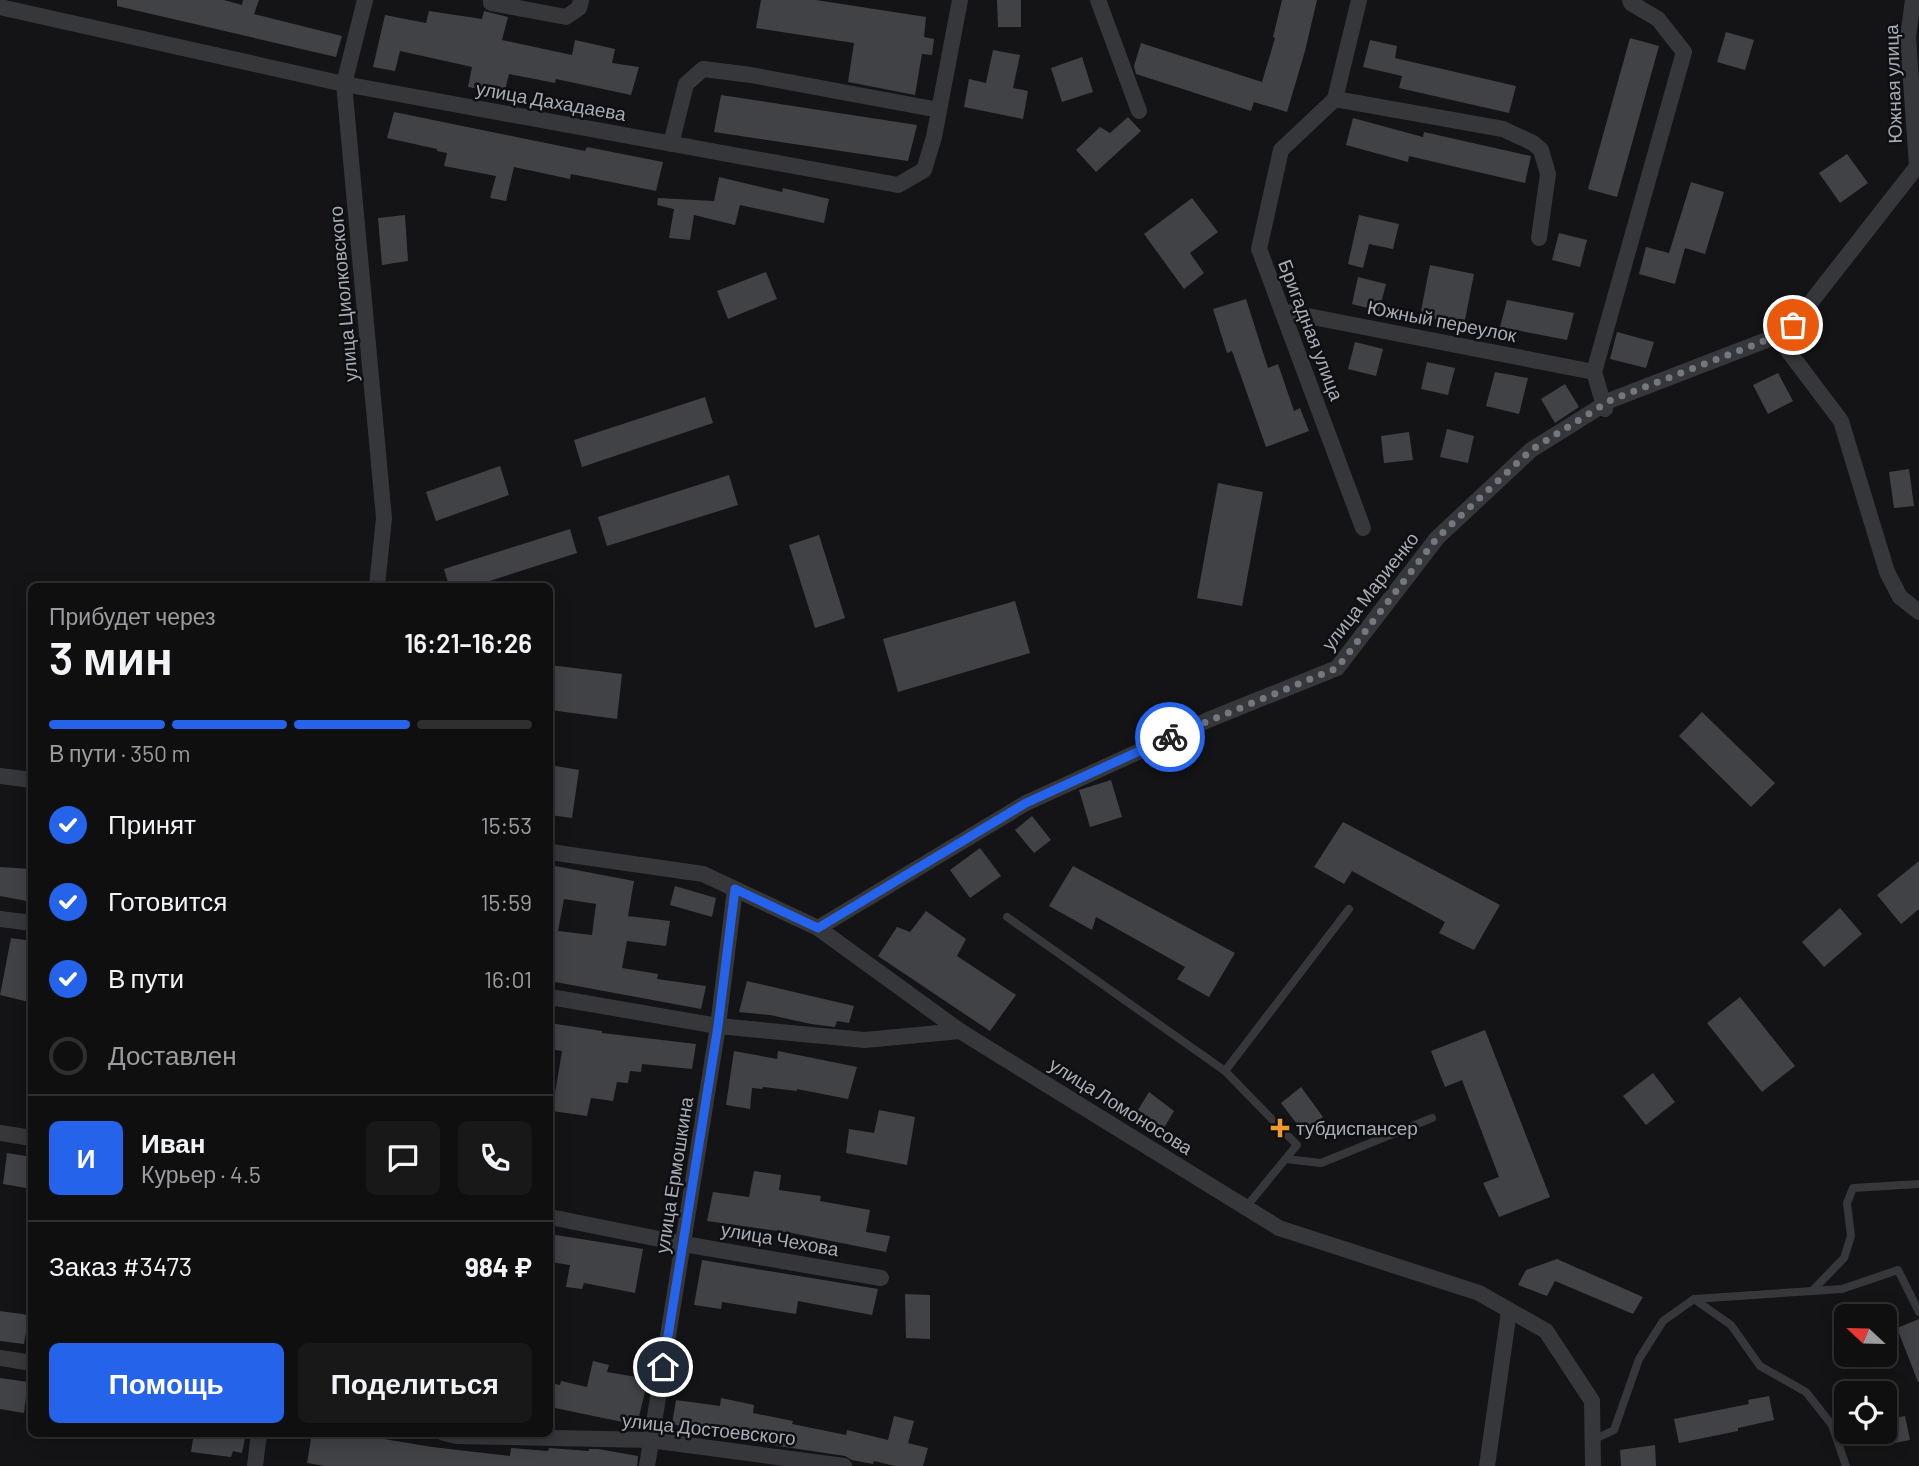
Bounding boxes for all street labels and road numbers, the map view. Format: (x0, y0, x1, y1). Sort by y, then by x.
street label: Южная улица (1879, 24, 1906, 144)
street label: улица Дахадаева (474, 76, 628, 125)
street label: улица Циолковского (323, 205, 362, 383)
street label: Бригадная улица (1274, 256, 1349, 404)
street label: Южный переулок (1366, 295, 1519, 346)
street label: улица Мариенко (1316, 527, 1423, 655)
street label: улица Ломоносова (1045, 1052, 1197, 1159)
street label: улица Ермошкина (650, 1095, 697, 1255)
street label: улица Чехова (719, 1217, 841, 1260)
street label: улица Достоевского (621, 1408, 797, 1449)

